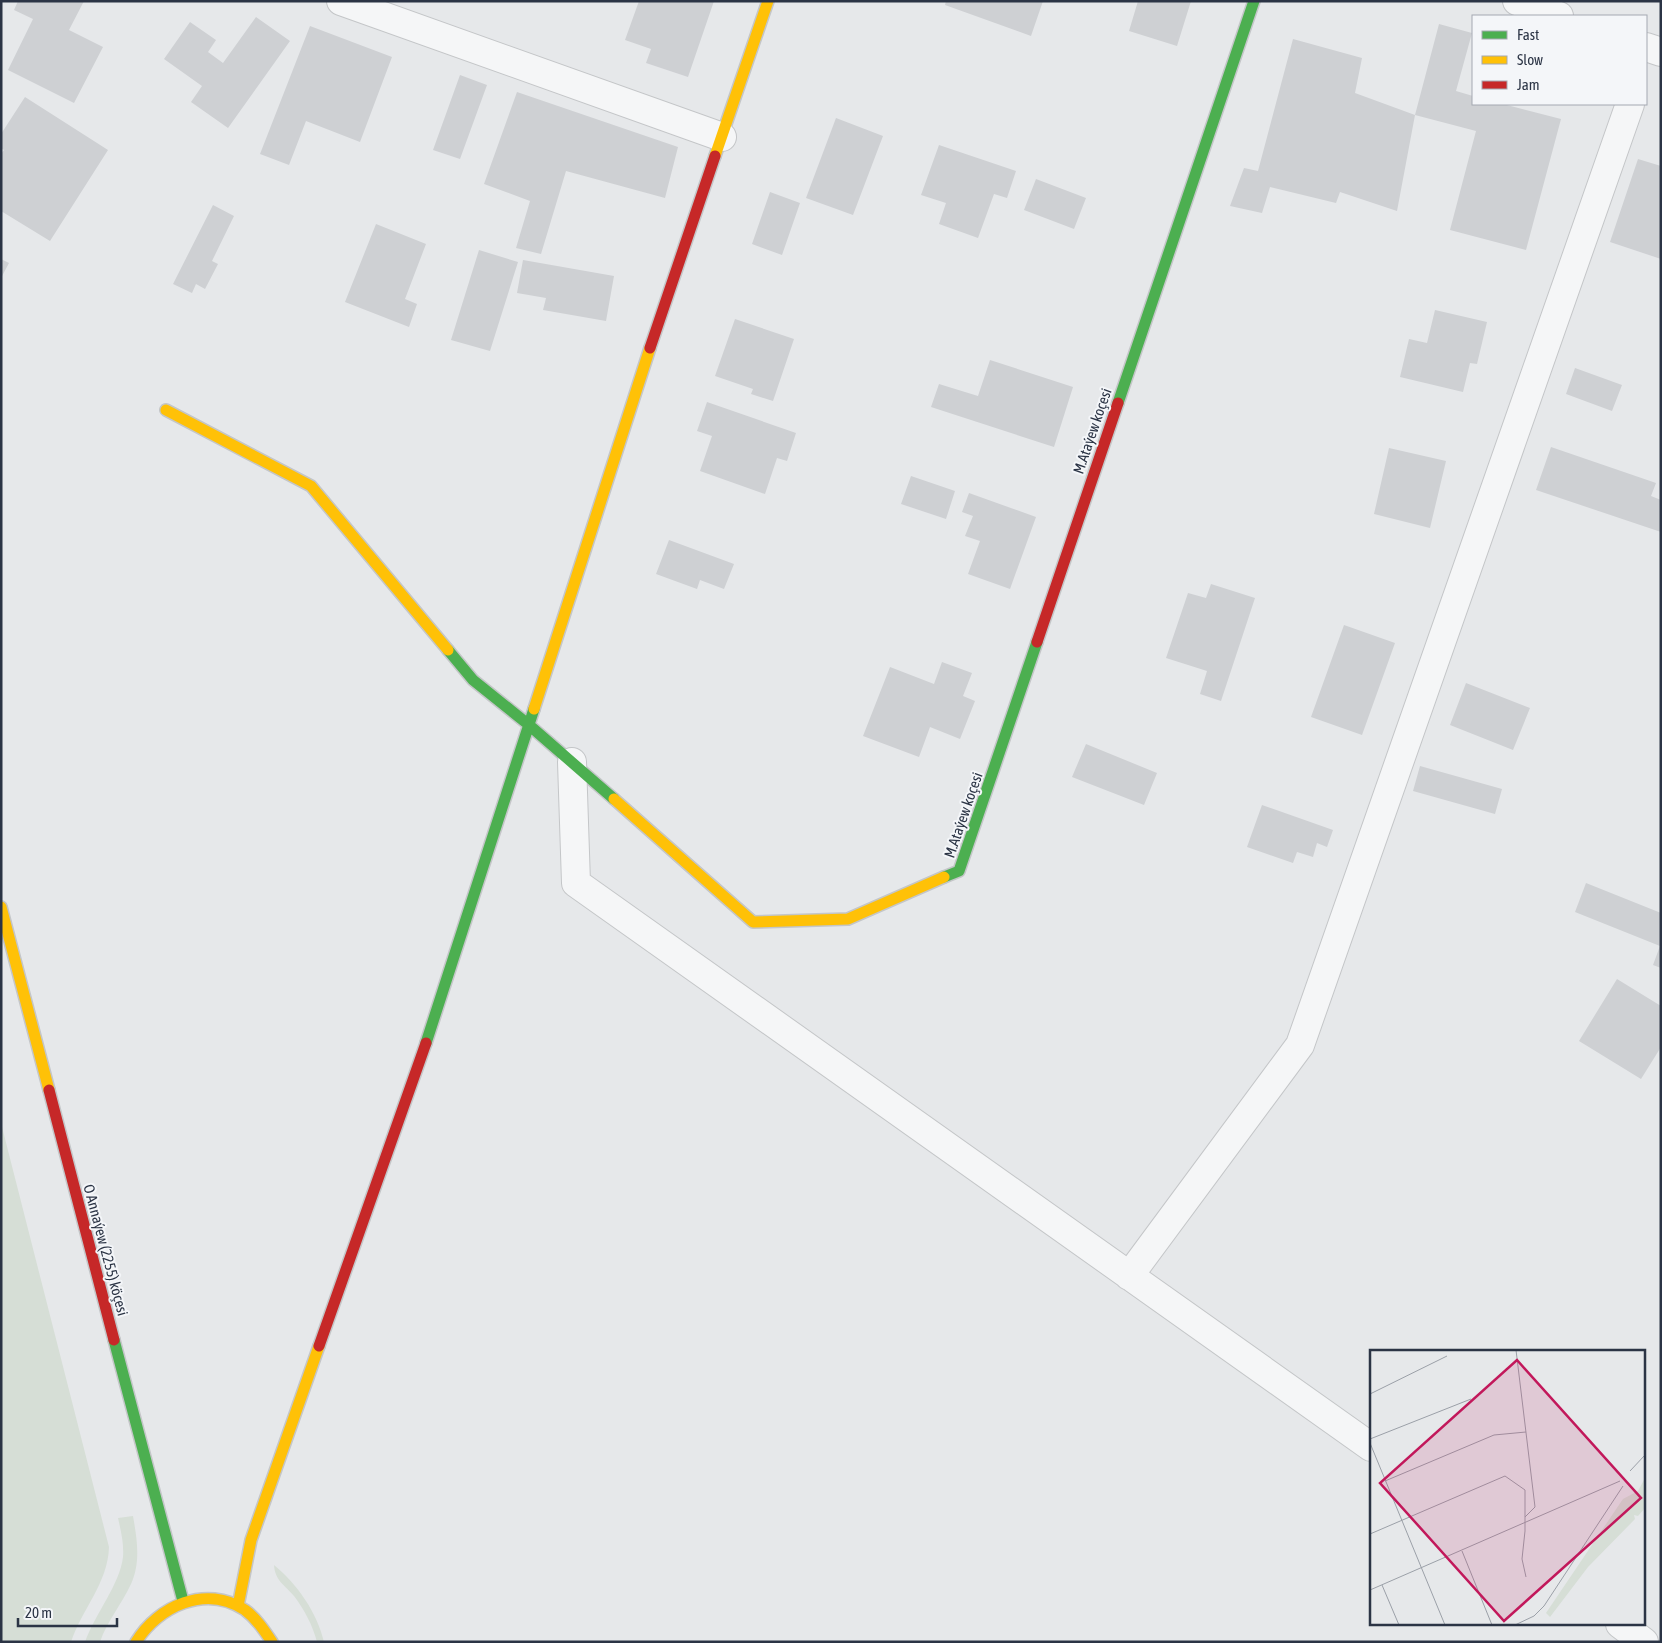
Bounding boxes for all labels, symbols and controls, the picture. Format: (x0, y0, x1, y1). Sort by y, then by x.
legend (1472, 15, 1647, 105)
text: Fast (1517, 26, 1539, 43)
text: Slow (1517, 51, 1543, 68)
text: Jam (1517, 76, 1540, 93)
street label: M.Ataýew koçesi (1069, 386, 1115, 476)
street label: M.Ataýew koçesi (940, 770, 986, 860)
street label: O Annaýew (2255) köçesi (80, 1182, 132, 1318)
inset map (1370, 1350, 1644, 1626)
scale bar (18, 1596, 116, 1628)
text: 20 m (25, 1604, 52, 1621)

